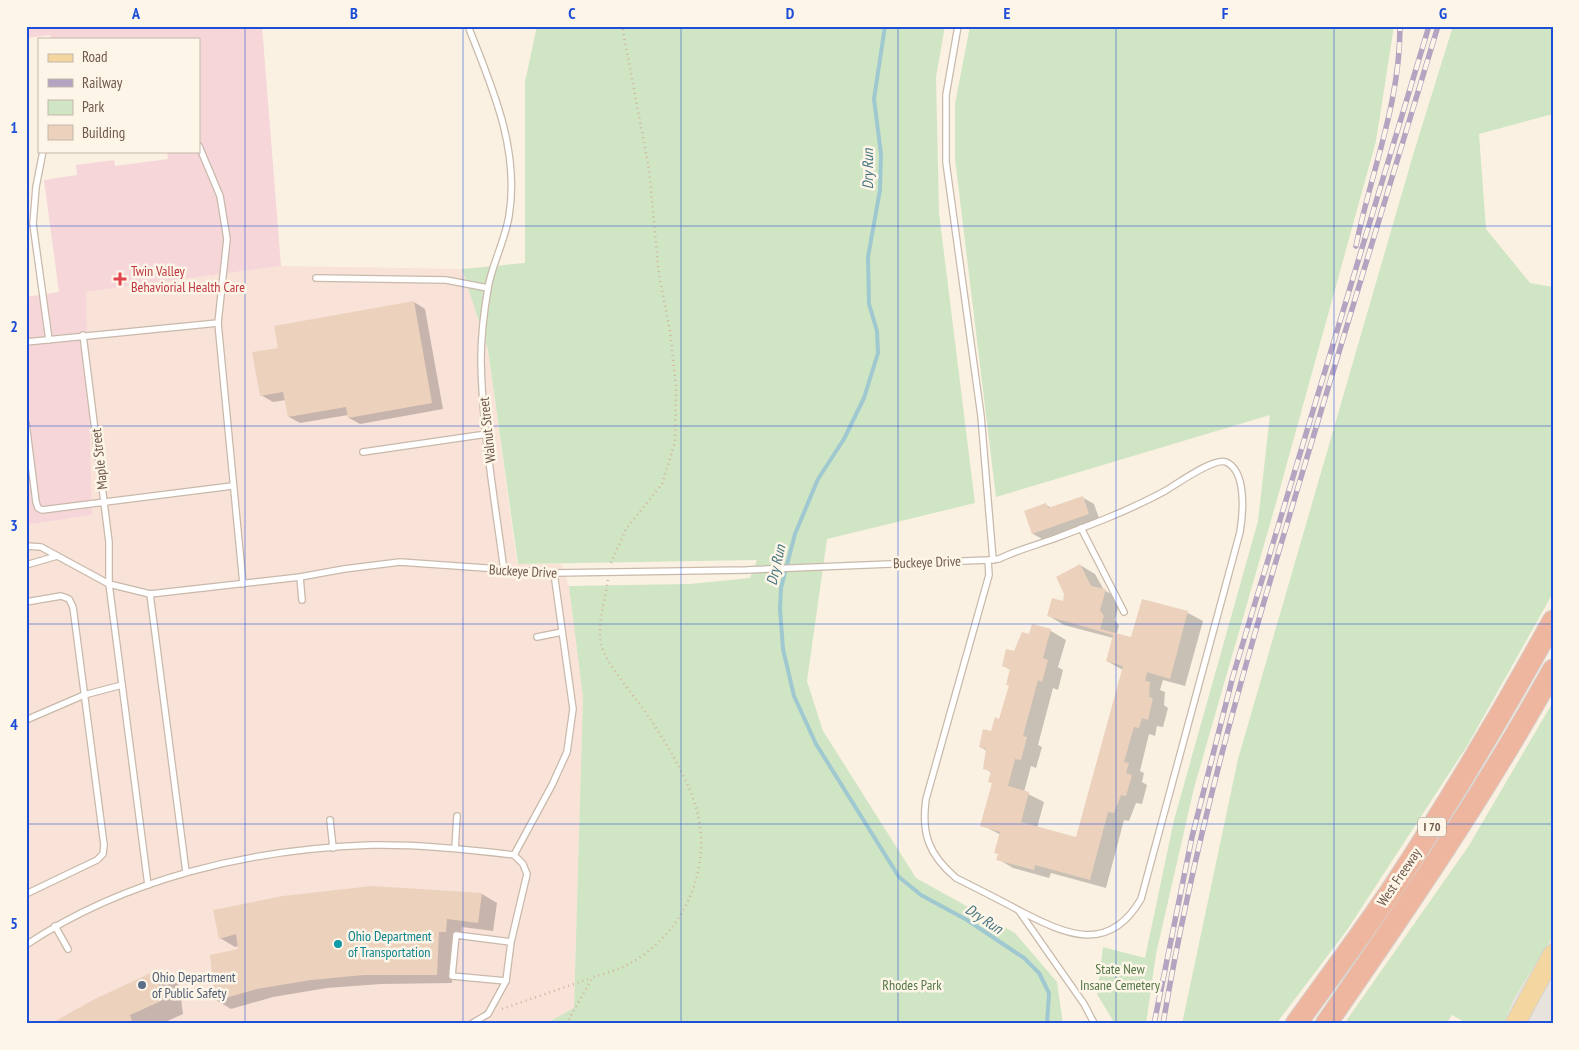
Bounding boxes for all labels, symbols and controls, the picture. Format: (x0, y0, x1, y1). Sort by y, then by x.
text: A (131, 3, 141, 23)
text: B (350, 3, 358, 23)
text: C (568, 3, 576, 23)
text: D (786, 3, 795, 23)
text: E (1004, 3, 1011, 23)
text: F (1222, 3, 1229, 23)
text: G (1439, 3, 1447, 23)
legend (38, 38, 200, 152)
text: Road (82, 47, 108, 66)
text: Railway (82, 73, 123, 92)
text: Park (82, 97, 104, 116)
text: 1 (10, 117, 18, 137)
text: Building (82, 123, 125, 142)
water label: Dry Run (858, 147, 877, 189)
place label: Twin Valley Behaviorial Health Care (131, 262, 245, 296)
marker: Twin Valley Behaviorial Health Care (113, 272, 127, 286)
text: 2 (10, 316, 18, 336)
street label: Walnut Street (475, 396, 499, 464)
street label: Maple Street (87, 427, 111, 491)
text: 3 (10, 515, 18, 535)
water label: Dry Run (762, 542, 790, 587)
street label: Buckeye Drive (893, 552, 961, 572)
street label: Buckeye Drive (489, 560, 558, 582)
text: 4 (10, 714, 18, 734)
road number: I 70 (1418, 818, 1446, 836)
street label: West Freeway (1373, 844, 1425, 910)
water label: Dry Run (962, 900, 1008, 938)
text: 5 (10, 913, 18, 933)
place label: Ohio Department of Transportation (348, 927, 432, 961)
marker: Ohio Department of Transportation (332, 938, 344, 950)
park label: State New Insane Cemetery (1080, 960, 1161, 994)
place label: Ohio Department of Public Safety (152, 968, 236, 1002)
park label: Rhodes Park (882, 976, 942, 994)
marker: Ohio Department of Public Safety (136, 979, 148, 991)

